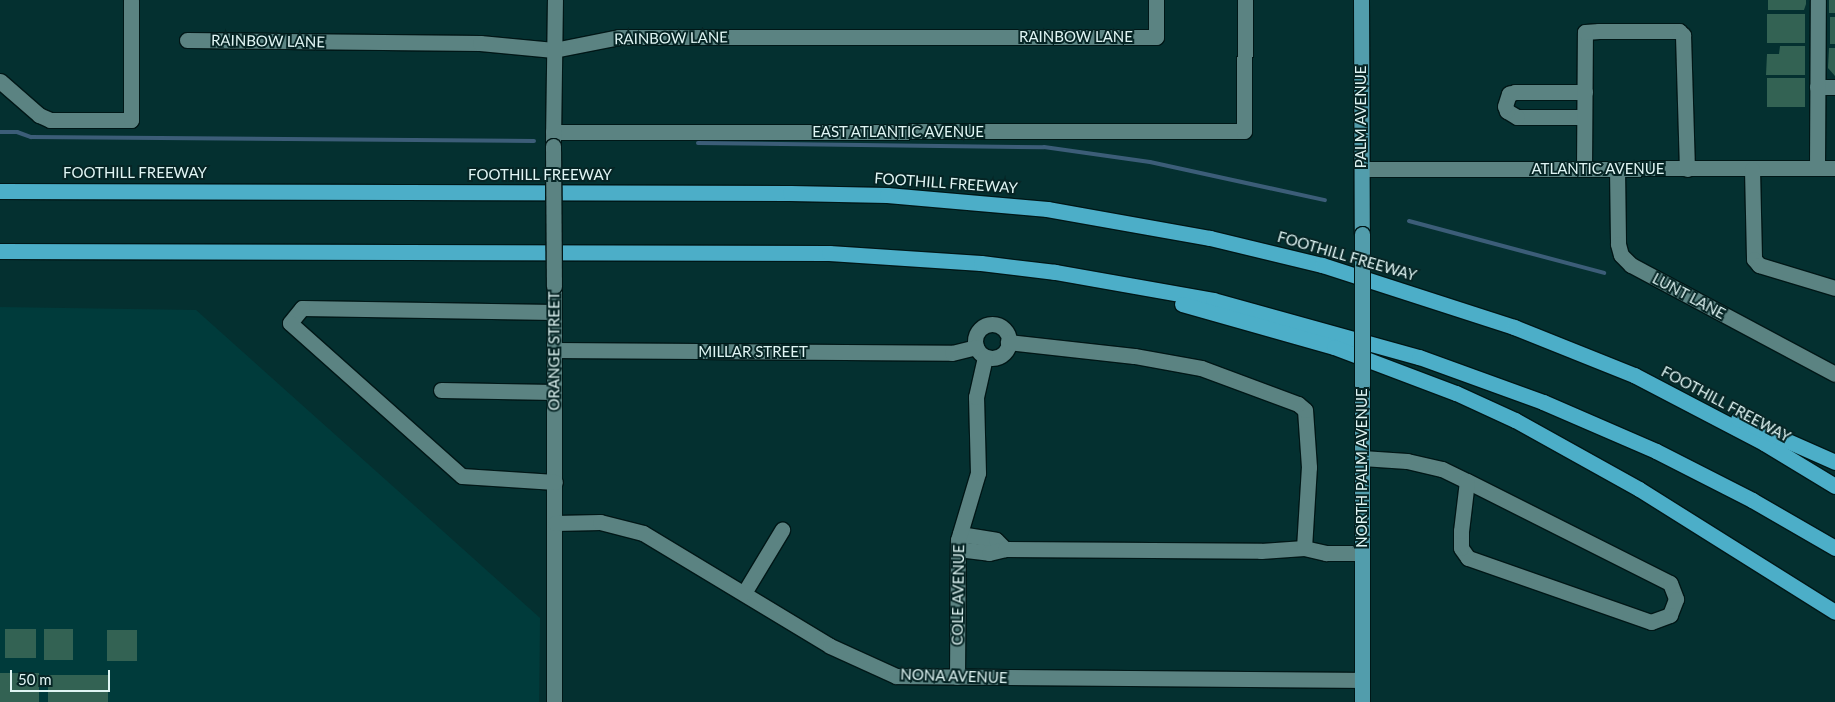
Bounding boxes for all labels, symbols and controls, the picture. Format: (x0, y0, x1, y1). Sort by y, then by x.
street label: RAINBOW LANE (614, 28, 728, 48)
street label: RAINBOW LANE (1019, 28, 1133, 46)
street label: RAINBOW LANE (211, 31, 325, 51)
street label: PALM AVENUE (1352, 65, 1370, 169)
street label: EAST ATLANTIC AVENUE (811, 123, 985, 141)
street label: ATLANTIC AVENUE (1531, 160, 1665, 178)
street label: FOOTHILL FREEWAY (63, 164, 207, 182)
street label: FOOTHILL FREEWAY (468, 166, 612, 184)
street label: FOOTHILL FREEWAY (873, 169, 1019, 197)
street label: FOOTHILL FREEWAY (1275, 227, 1419, 285)
street label: LUNT LANE (1649, 269, 1729, 323)
street label: ORANGE STREET (545, 291, 563, 411)
street label: MILLAR STREET (698, 343, 808, 361)
street label: FOOTHILL FREEWAY (1658, 362, 1794, 446)
street label: NORTH PALM AVENUE (1353, 388, 1371, 548)
street label: COLE AVENUE (948, 544, 968, 646)
scale bar (12, 660, 112, 692)
street label: NONA AVENUE (900, 665, 1008, 687)
text: 50 m (18, 670, 52, 688)

